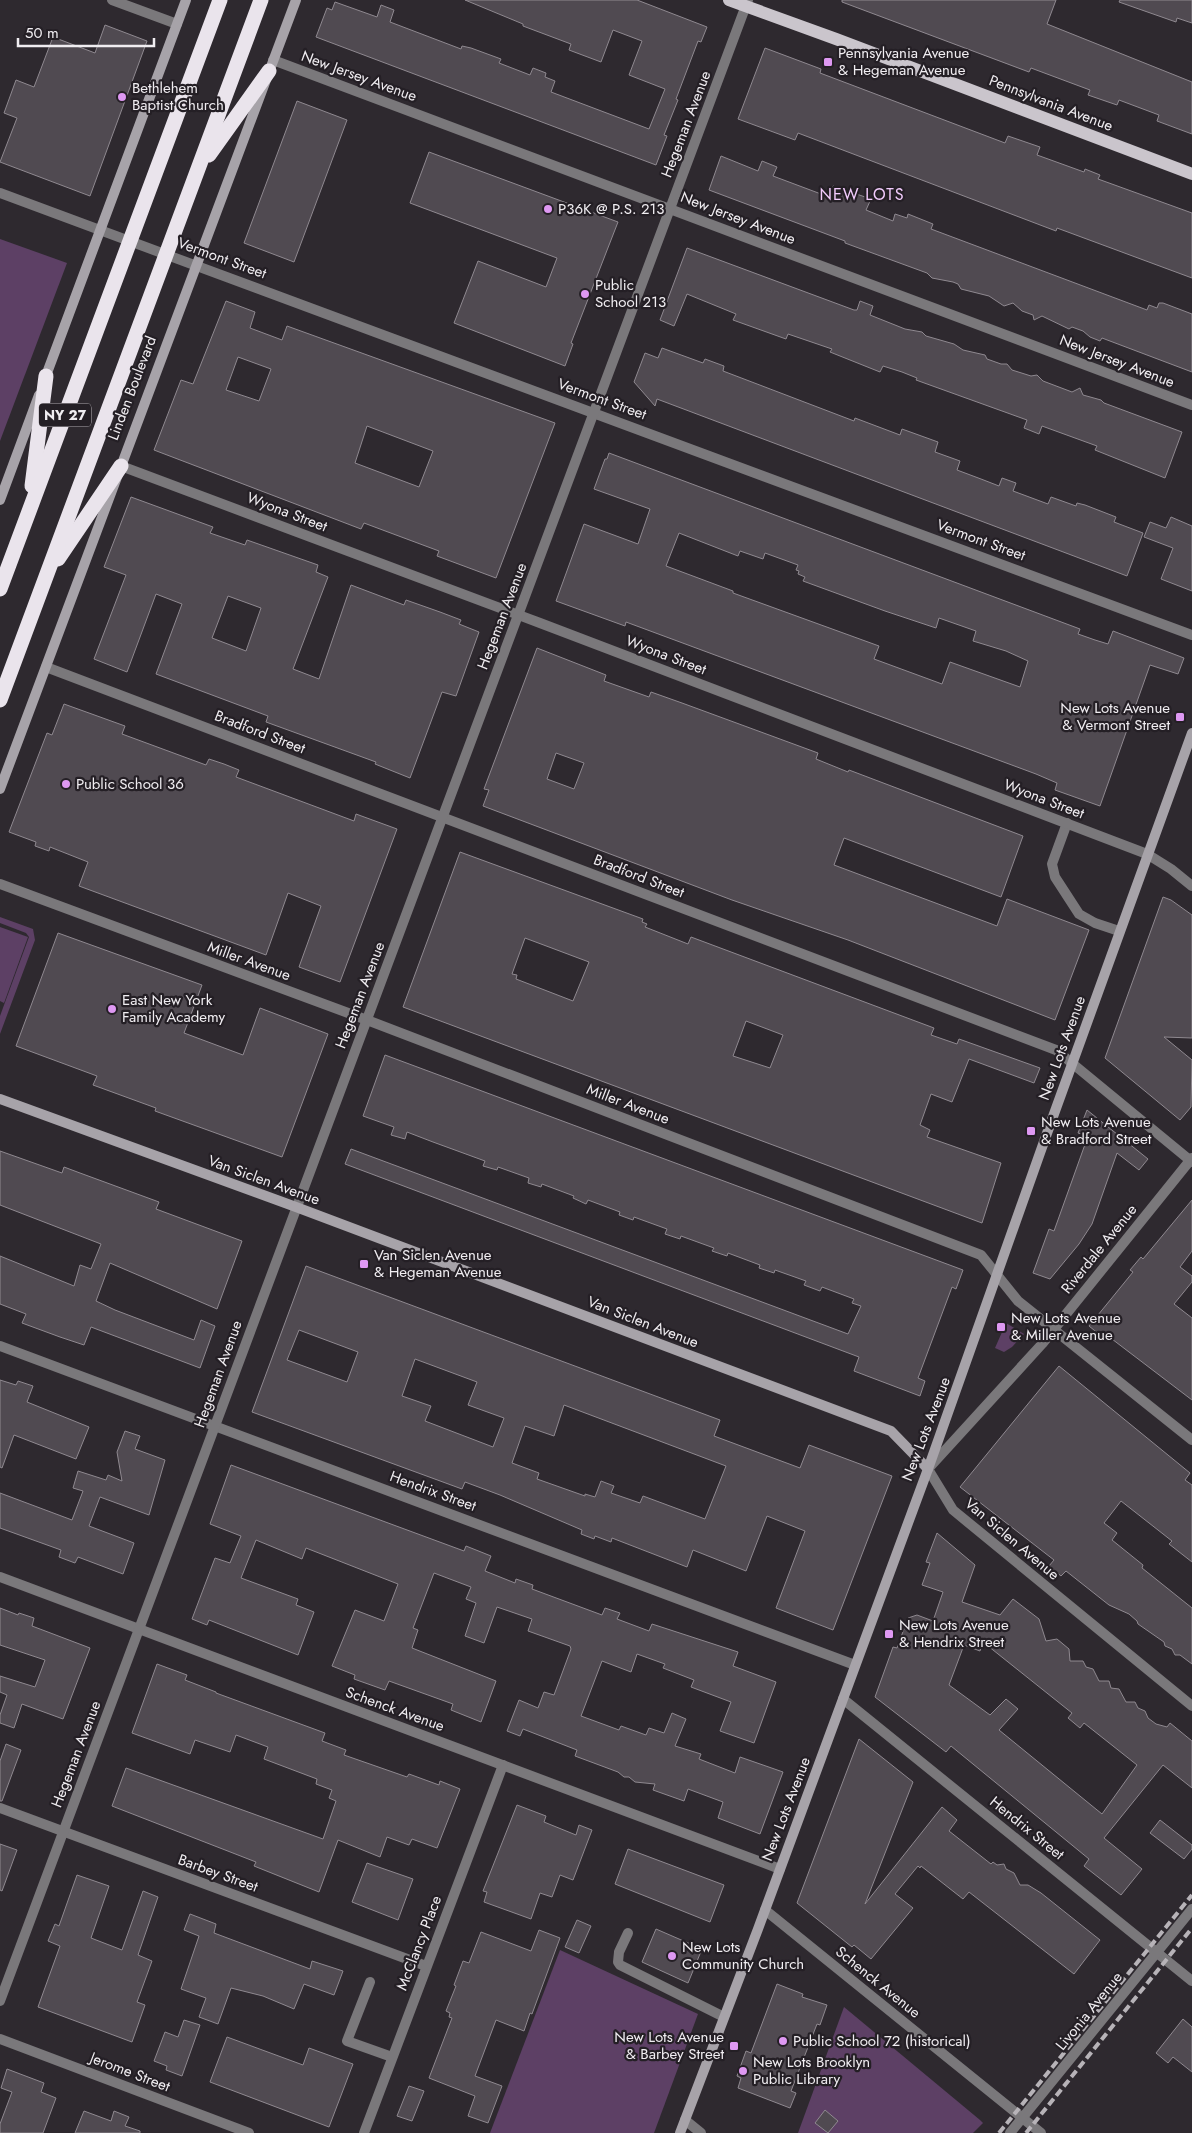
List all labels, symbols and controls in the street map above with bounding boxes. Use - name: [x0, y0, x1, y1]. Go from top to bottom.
- scale bar: [18, 15, 154, 47]
- text: 50 m: [25, 22, 59, 44]
- place label: Pennsylvania Avenue & Hegeman Avenue: [838, 42, 970, 81]
- street label: New Jersey Avenue: [298, 45, 420, 107]
- marker: Pennsylvania Avenue & Hegeman Avenue: [822, 56, 834, 68]
- street label: Hegeman Avenue: [656, 67, 717, 181]
- street label: Pennsylvania Avenue: [986, 69, 1116, 137]
- place label: Bethlehem Baptist Church: [132, 77, 224, 116]
- marker: Bethlehem Baptist Church: [116, 91, 128, 103]
- district label: NEW LOTS: [820, 183, 904, 206]
- street label: New Jersey Avenue: [677, 186, 799, 250]
- place label: P36K @ P.S. 213: [558, 198, 664, 220]
- marker: P36K @ P.S. 213: [542, 203, 554, 215]
- street label: Vermont Street: [174, 232, 270, 284]
- place label: Public School 213: [595, 274, 666, 313]
- marker: Public School 213: [579, 288, 591, 300]
- street label: New Jersey Avenue: [1056, 329, 1178, 393]
- street label: Linden Boulevard: [102, 333, 162, 443]
- street label: Vermont Street: [554, 373, 650, 425]
- road number: NY 27: [39, 404, 91, 426]
- street label: Wyona Street: [243, 487, 331, 538]
- street label: Vermont Street: [933, 514, 1029, 566]
- street label: Hegeman Avenue: [472, 559, 533, 673]
- street label: Wyona Street: [622, 630, 710, 681]
- place label: New Lots Avenue & Vermont Street: [1060, 697, 1170, 736]
- street label: Bradford Street: [211, 705, 309, 760]
- marker: New Lots Avenue & Vermont Street: [1174, 711, 1186, 723]
- place label: Public School 36: [76, 773, 184, 795]
- street label: Wyona Street: [1000, 774, 1088, 825]
- marker: Public School 36: [60, 778, 72, 790]
- street label: Bradford Street: [590, 849, 688, 904]
- street label: Miller Avenue: [204, 936, 294, 986]
- street label: Hegeman Avenue: [330, 938, 391, 1052]
- place label: East New York Family Academy: [122, 989, 226, 1028]
- street label: New Lots Avenue: [1033, 992, 1091, 1103]
- marker: East New York Family Academy: [106, 1003, 118, 1015]
- street label: Miller Avenue: [583, 1078, 673, 1130]
- place label: New Lots Avenue & Bradford Street: [1041, 1111, 1152, 1150]
- marker: New Lots Avenue & Bradford Street: [1025, 1125, 1037, 1137]
- street label: Van Siclen Avenue: [205, 1150, 323, 1211]
- street label: Riverdale Avenue: [1056, 1199, 1142, 1299]
- place label: Van Siclen Avenue & Hegeman Avenue: [374, 1244, 502, 1283]
- marker: Van Siclen Avenue & Hegeman Avenue: [358, 1258, 370, 1270]
- street label: Van Siclen Avenue: [584, 1291, 702, 1353]
- place label: New Lots Avenue & Miller Avenue: [1011, 1307, 1121, 1346]
- street label: Hegeman Avenue: [188, 1317, 248, 1431]
- marker: New Lots Avenue & Miller Avenue: [995, 1321, 1007, 1333]
- street label: New Lots Avenue: [896, 1374, 956, 1484]
- street label: Hendrix Street: [387, 1465, 480, 1517]
- street label: Van Siclen Avenue: [960, 1493, 1064, 1585]
- place label: New Lots Avenue & Hendrix Street: [899, 1614, 1009, 1653]
- marker: New Lots Avenue & Hendrix Street: [883, 1628, 895, 1640]
- street label: Schenck Avenue: [342, 1681, 448, 1737]
- street label: Hegeman Avenue: [46, 1697, 107, 1811]
- street label: New Lots Avenue: [756, 1754, 816, 1864]
- street label: Hendrix Street: [985, 1791, 1069, 1865]
- street label: Barbey Street: [175, 1848, 261, 1898]
- street label: McClancy Place: [391, 1892, 447, 1994]
- place label: New Lots Community Church: [682, 1936, 804, 1975]
- street label: Schenck Avenue: [831, 1941, 925, 2023]
- marker: New Lots Community Church: [666, 1950, 678, 1962]
- street label: Livonia Avenue: [1050, 1967, 1128, 2055]
- place label: New Lots Avenue & Barbey Street: [614, 2026, 724, 2065]
- place label: Public School 72 (historical): [793, 2030, 971, 2052]
- marker: Public School 72 (historical): [777, 2035, 789, 2047]
- marker: New Lots Avenue & Barbey Street: [728, 2040, 740, 2052]
- street label: Jerome Street: [85, 2046, 174, 2097]
- place label: New Lots Brooklyn Public Library: [753, 2051, 870, 2090]
- marker: New Lots Brooklyn Public Library: [737, 2065, 749, 2077]

